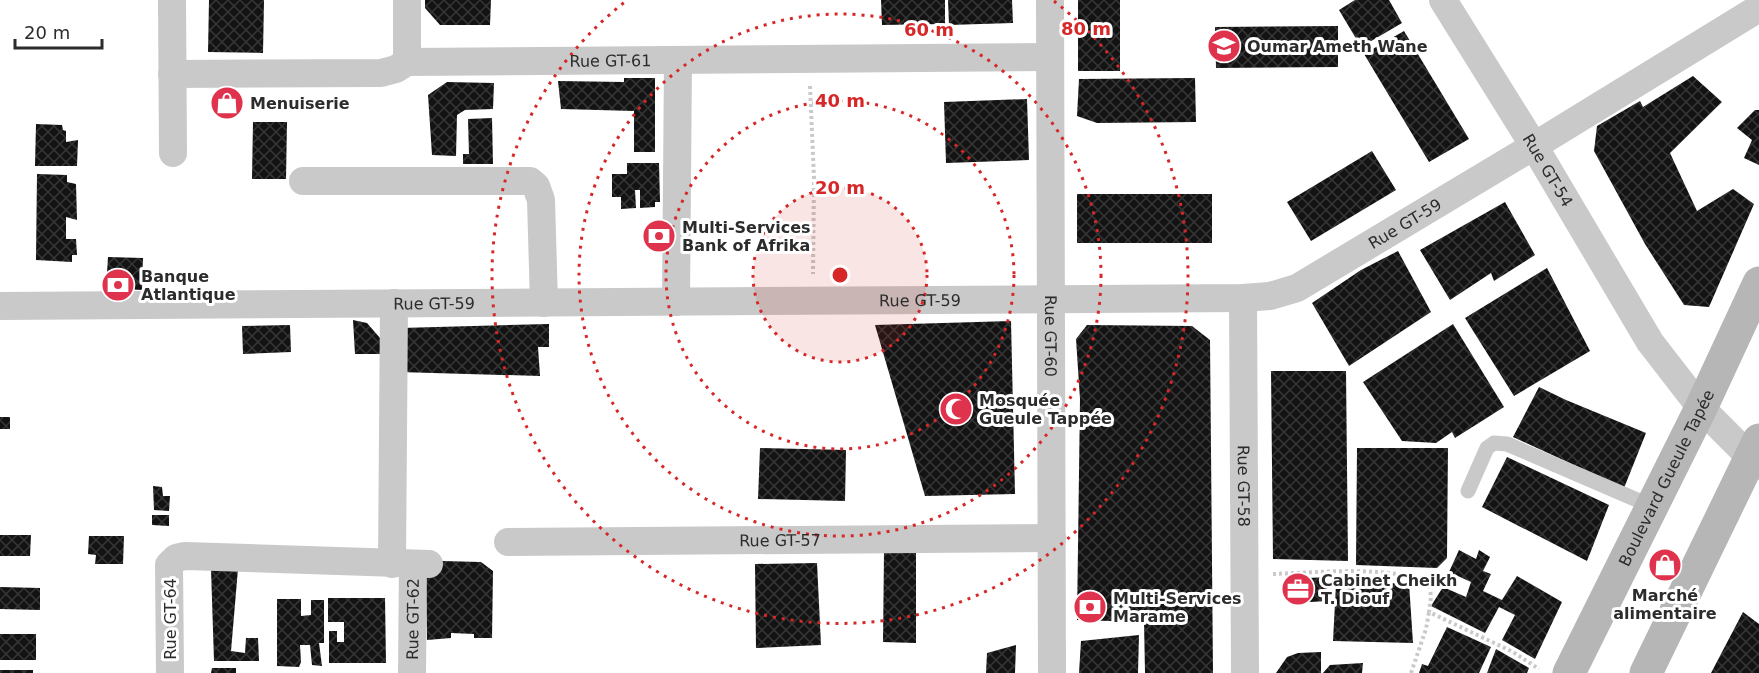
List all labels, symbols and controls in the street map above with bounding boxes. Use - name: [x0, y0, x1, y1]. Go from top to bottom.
- scale bar: [15, 12, 102, 50]
- text: 80 m: [1061, 18, 1111, 39]
- text: 60 m: [904, 19, 954, 40]
- text: 20 m: [24, 22, 70, 43]
- school or university icon: Oumar Ameth Wane: [1206, 28, 1242, 64]
- place label: Oumar Ameth Wane: [1247, 37, 1428, 56]
- street label: Rue GT-61: [569, 51, 651, 71]
- shop icon: Menuiserie: [209, 85, 245, 121]
- text: 40 m: [815, 90, 865, 111]
- place label: Menuiserie: [250, 94, 350, 113]
- street label: Rue GT-54: [1519, 130, 1577, 210]
- text: 20 m: [815, 177, 865, 198]
- street label: Rue GT-59: [1365, 195, 1445, 253]
- bank icon: Multi-Services Bank of Afrika: [641, 218, 677, 254]
- place label: Multi-Services Bank of Afrika: [682, 218, 811, 255]
- centre of rings: [830, 265, 850, 285]
- bank icon: Banque Atlantique: [100, 267, 136, 303]
- place label: Banque Atlantique: [141, 267, 236, 304]
- street label: Rue GT-59: [879, 291, 961, 310]
- street label: Rue GT-59: [393, 294, 475, 313]
- street label: Rue GT-60: [1041, 295, 1060, 377]
- street label: Boulevard Gueule Tapée: [1615, 387, 1718, 569]
- mosque icon: Mosquée Gueule Tappée: [938, 391, 974, 427]
- place label: Mosquée Gueule Tappée: [979, 391, 1112, 428]
- street label: Rue GT-58: [1234, 445, 1253, 527]
- street label: Rue GT-57: [739, 531, 821, 550]
- shop icon: Marché alimentaire: [1647, 547, 1683, 583]
- office icon: Cabinet Cheikh T. Diouf: [1280, 571, 1316, 607]
- place label: Cabinet Cheikh T. Diouf: [1321, 571, 1457, 608]
- street label: Rue GT-64: [161, 578, 180, 660]
- street label: Rue GT-62: [403, 578, 423, 660]
- place label: Marché alimentaire: [1613, 586, 1717, 623]
- bank icon: Multi-Services Marame: [1072, 589, 1108, 625]
- place label: Multi-Services Marame: [1113, 589, 1242, 626]

